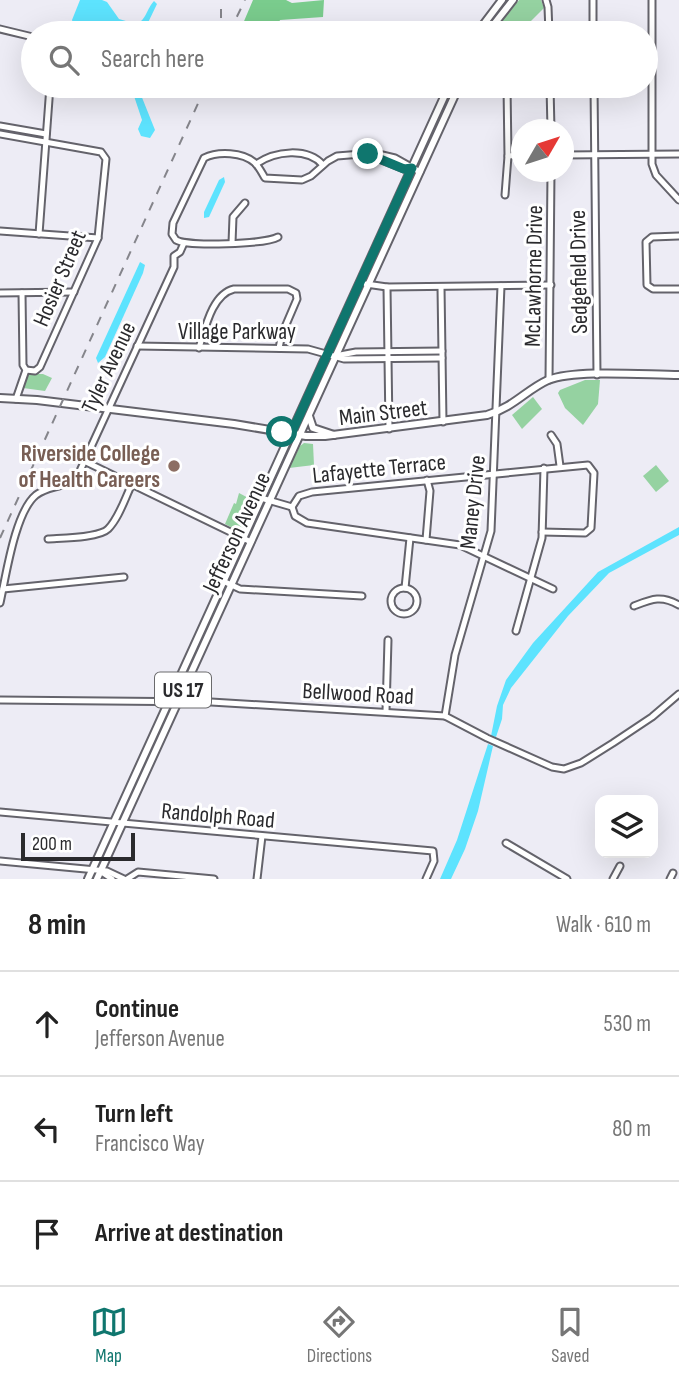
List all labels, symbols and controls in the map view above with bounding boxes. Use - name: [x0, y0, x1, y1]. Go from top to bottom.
- search box: [21, 21, 658, 98]
- icon: search: [45, 41, 83, 79]
- text: Search here: [101, 44, 204, 75]
- north arrow: [511, 119, 574, 182]
- route end: [352, 138, 383, 169]
- street label: McLawhorne Drive: [519, 205, 549, 347]
- street label: Sedgefield Drive: [564, 210, 594, 334]
- street label: Hosier Street: [27, 226, 93, 331]
- street label: Tyler Avenue: [76, 317, 142, 417]
- street label: Village Parkway: [178, 318, 296, 346]
- street label: Main Street: [337, 394, 429, 432]
- route start: [266, 416, 297, 447]
- place label: Riverside College of Health Careers: [18, 440, 160, 494]
- street label: Lafayette Terrace: [311, 448, 447, 490]
- street label: Maney Drive: [454, 454, 492, 550]
- marker: Riverside College of Health Careers: [166, 458, 182, 474]
- street label: Jefferson Avenue: [196, 468, 277, 598]
- road number: US 17: [155, 672, 211, 708]
- street label: Bellwood Road: [302, 677, 414, 711]
- map controls: [595, 795, 658, 858]
- button: layers: [595, 795, 658, 858]
- street label: Randolph Road: [160, 797, 276, 835]
- scale bar: [21, 830, 135, 862]
- text: 200 m: [32, 833, 72, 856]
- text: 8 min: [28, 907, 86, 943]
- text: Walk · 610 m: [556, 911, 651, 939]
- text: Continue: [95, 994, 179, 1025]
- icon: ahead: [28, 1005, 66, 1043]
- text: 530 m: [603, 1010, 651, 1038]
- text: Jefferson Avenue: [95, 1025, 225, 1053]
- text: Turn left: [95, 1099, 173, 1130]
- icon: left: [28, 1110, 66, 1148]
- text: 80 m: [612, 1115, 651, 1143]
- text: Francisco Way: [95, 1130, 205, 1158]
- icon: arrive: [28, 1215, 66, 1253]
- text: Arrive at destination: [95, 1218, 283, 1249]
- tab: Map: [90, 1303, 128, 1368]
- tab: Directions: [307, 1303, 372, 1368]
- tab: Saved: [551, 1303, 589, 1368]

